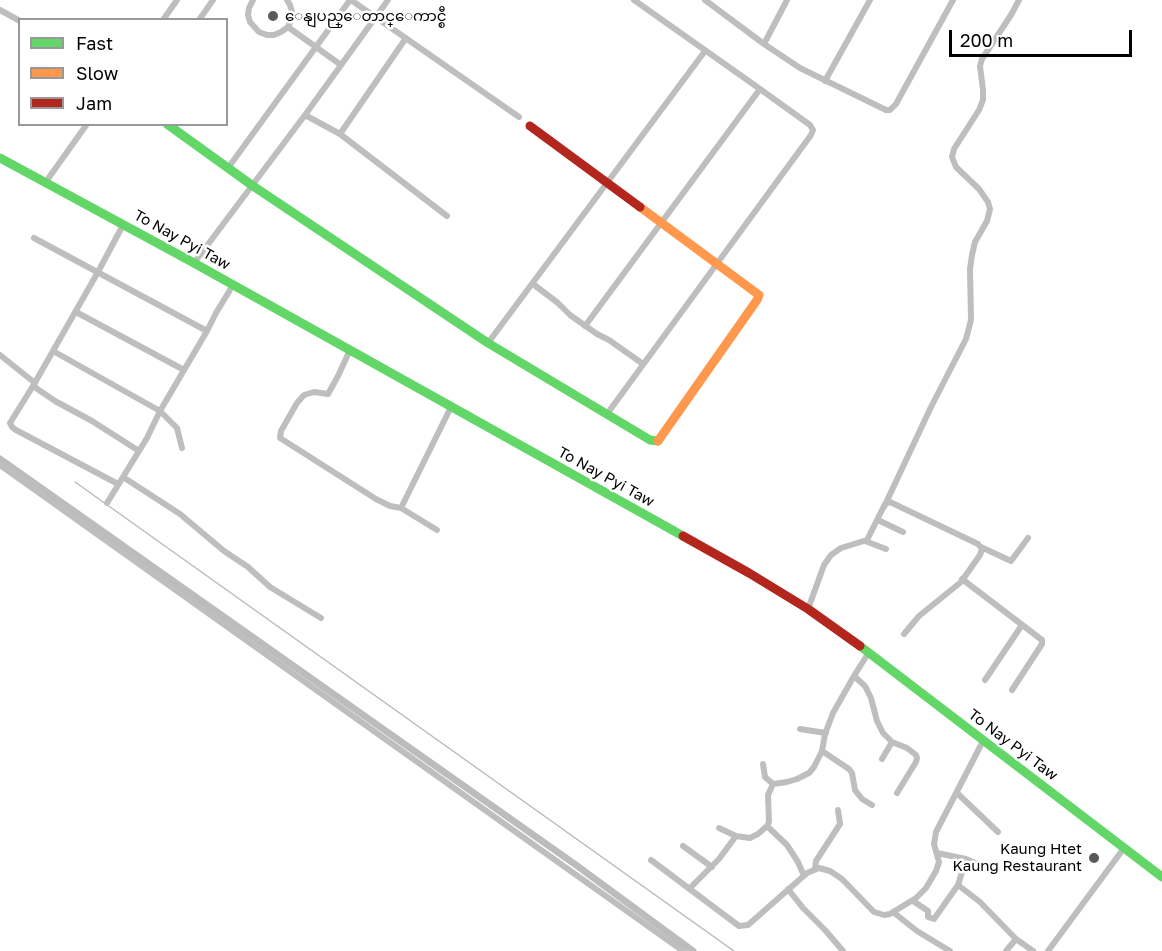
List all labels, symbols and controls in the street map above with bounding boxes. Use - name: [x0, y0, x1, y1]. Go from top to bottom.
- place label: ေနျပည္ေတာင္ေကာင္စီ: [285, 7, 446, 25]
- marker: ေနျပည္ေတာင္ေကာင္စီ: [266, 9, 280, 23]
- legend: [18, 18, 228, 126]
- scale bar: [952, 18, 1135, 56]
- text: 200 m: [960, 29, 1013, 51]
- text: Fast: [76, 32, 113, 54]
- text: Slow: [76, 62, 118, 84]
- text: Jam: [76, 92, 112, 114]
- street label: To Nay Pyi Taw: [131, 206, 233, 274]
- street label: To Nay Pyi Taw: [555, 443, 657, 511]
- street label: To Nay Pyi Taw: [965, 706, 1061, 784]
- place label: Kaung Htet Kaung Restaurant: [953, 840, 1082, 875]
- marker: Kaung Htet Kaung Restaurant: [1087, 851, 1101, 865]

